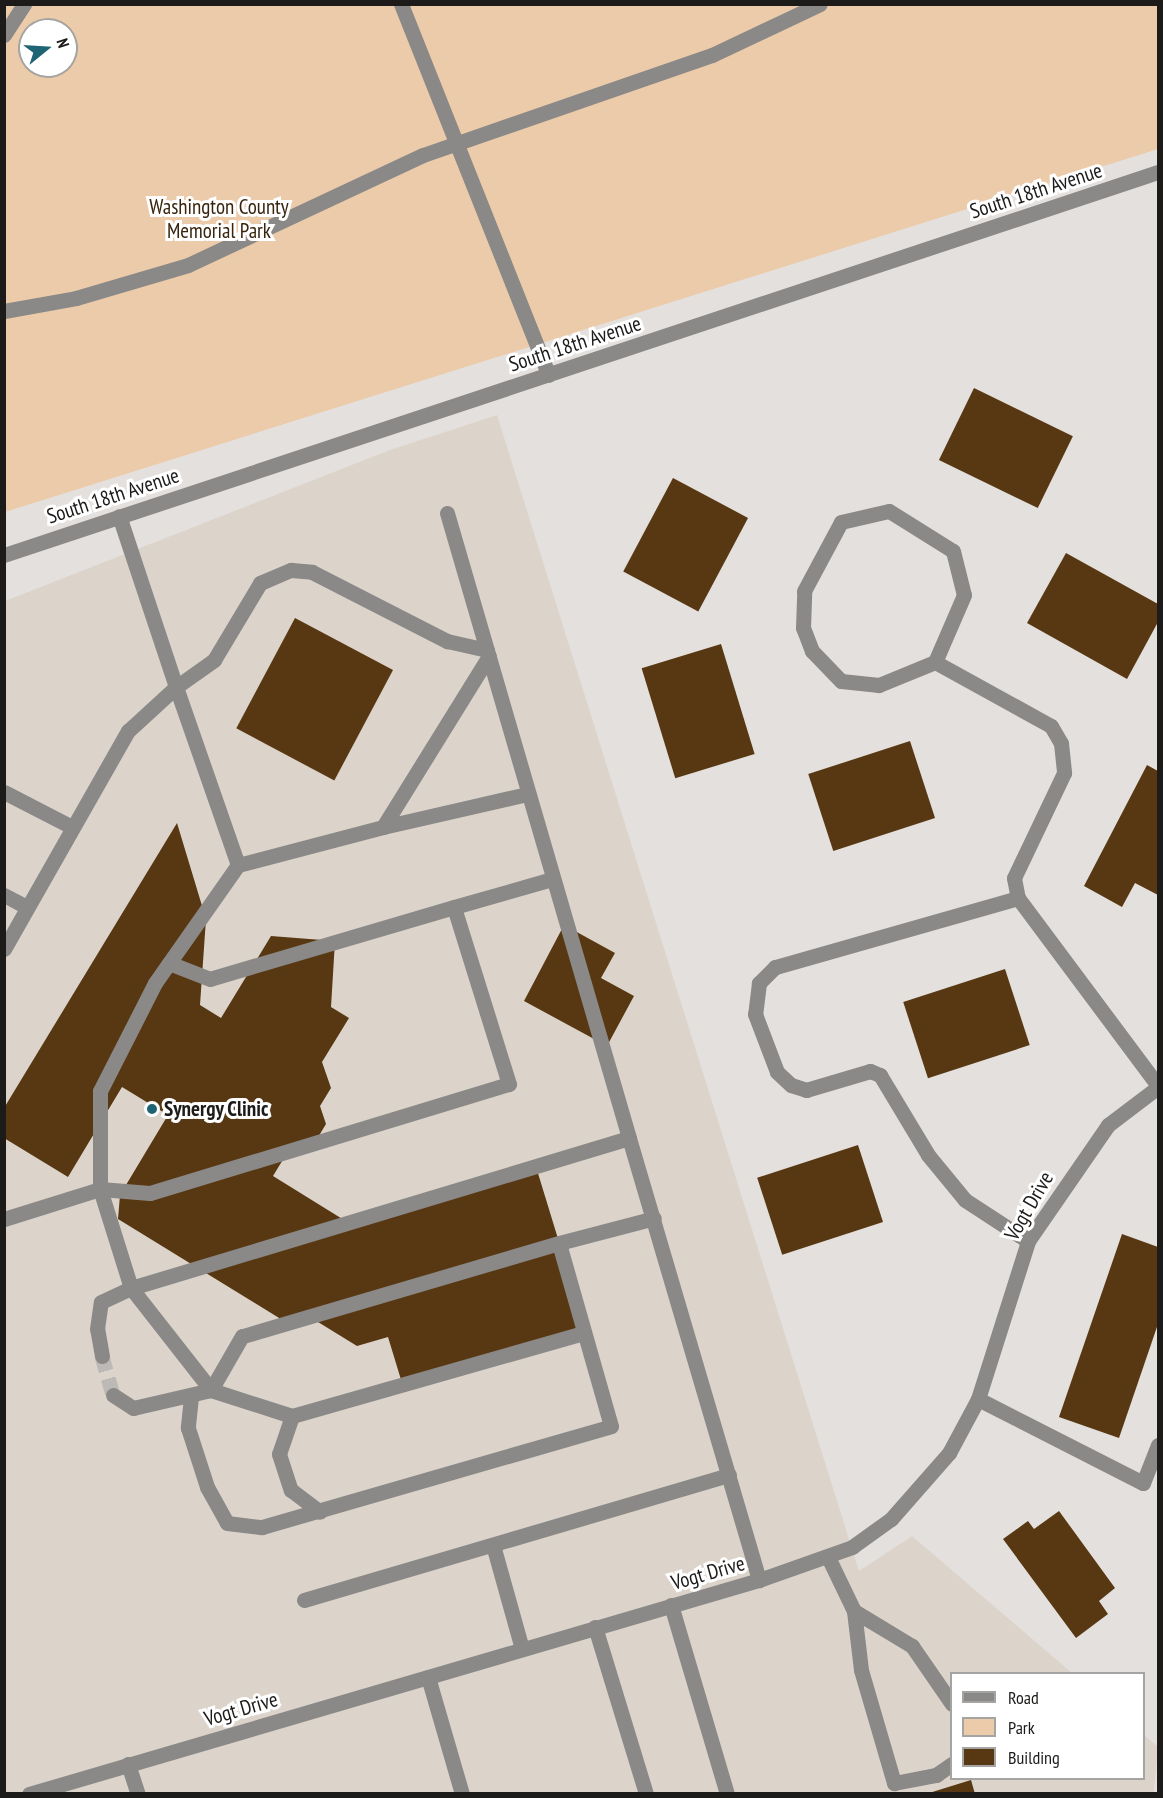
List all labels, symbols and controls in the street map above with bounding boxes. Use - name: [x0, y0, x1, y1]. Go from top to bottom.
- north arrow: [18, 18, 78, 78]
- text: N: [52, 36, 74, 50]
- street label: South 18th Avenue: [966, 158, 1106, 224]
- park label: Washington County Memorial Park: [149, 194, 289, 244]
- street label: South 18th Avenue: [505, 311, 645, 377]
- street label: South 18th Avenue: [43, 463, 183, 529]
- place label: Synergy Clinic: [164, 1096, 269, 1122]
- marker: Synergy Clinic: [145, 1102, 159, 1116]
- street label: Vogt Drive: [999, 1167, 1059, 1245]
- street label: Vogt Drive: [668, 1551, 748, 1595]
- legend: [950, 1672, 1145, 1780]
- text: Road: [1008, 1686, 1039, 1709]
- street label: Vogt Drive: [201, 1687, 281, 1731]
- text: Park: [1008, 1716, 1035, 1739]
- text: Building: [1008, 1746, 1060, 1769]

